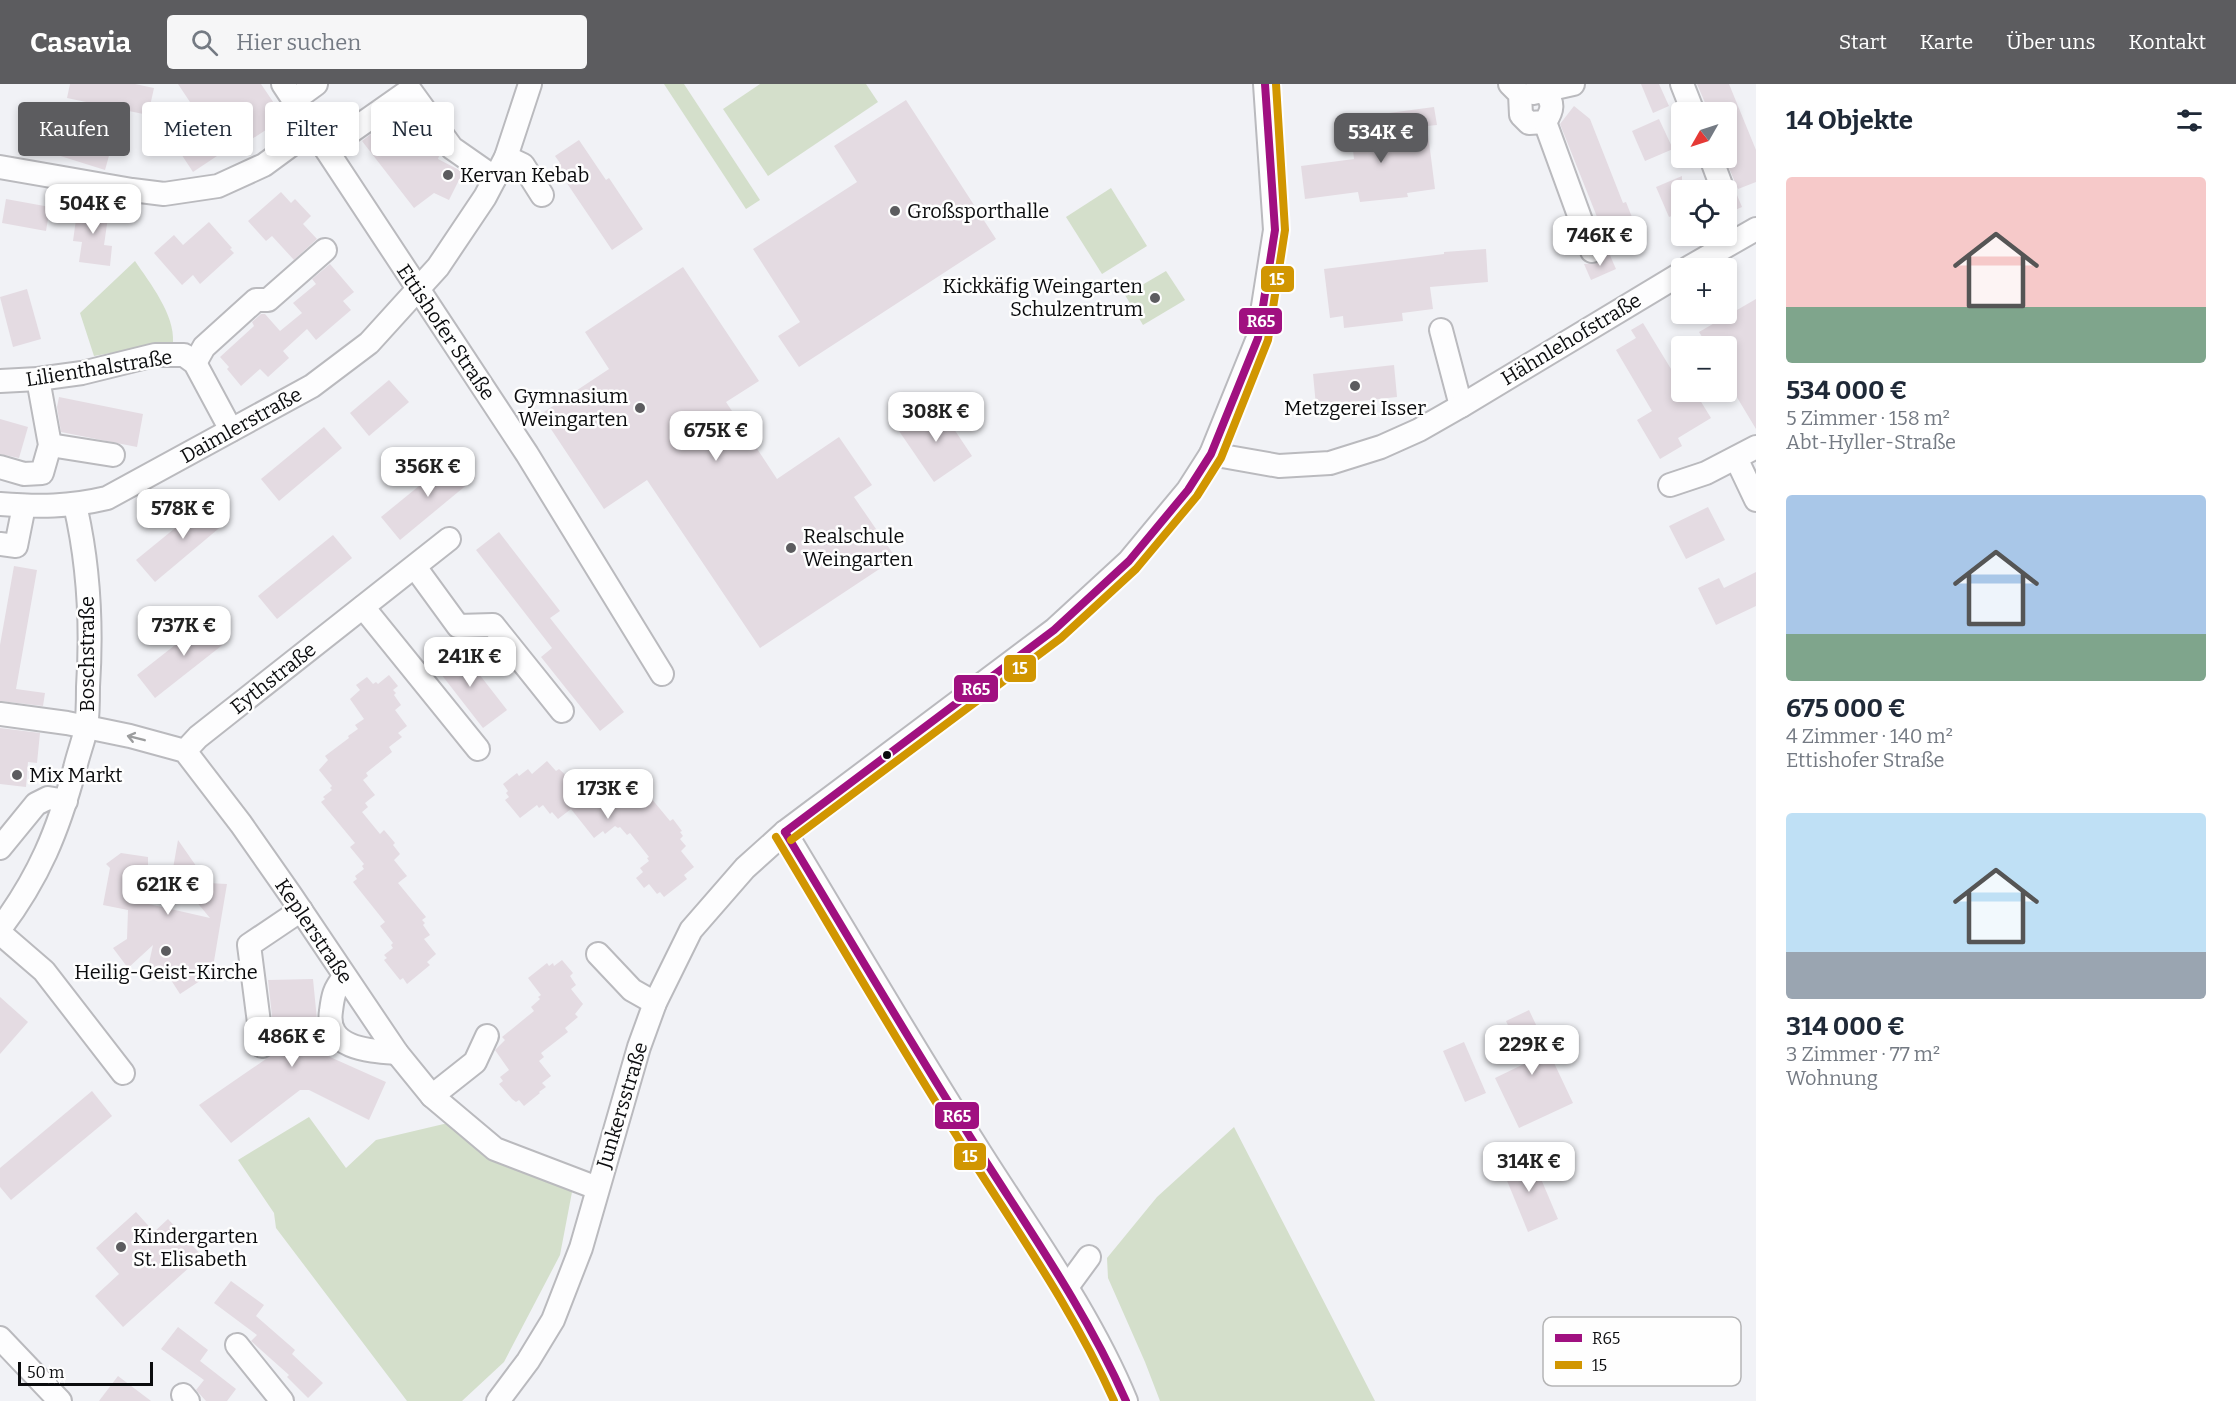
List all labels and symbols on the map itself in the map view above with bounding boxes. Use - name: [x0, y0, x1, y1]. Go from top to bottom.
- north arrow: [1671, 102, 1737, 168]
- pin: 534K €: [1332, 113, 1430, 164]
- place label: Kervan Kebab: [460, 163, 589, 187]
- marker: Kervan Kebab: [441, 168, 455, 182]
- pin: 504K €: [44, 184, 142, 235]
- place label: Großsporthalle: [907, 199, 1049, 223]
- marker: Großsporthalle: [888, 204, 902, 218]
- pin: 746K €: [1551, 216, 1649, 267]
- street label: Ettishofer Straße: [392, 260, 500, 404]
- line badge: 15: [1260, 265, 1295, 293]
- text: 15: [1269, 270, 1285, 289]
- place label: Kickkäfig Weingarten Schulzentrum: [942, 274, 1143, 321]
- street label: Hähnlehofstraße: [1497, 288, 1645, 390]
- marker: Kickkäfig Weingarten Schulzentrum: [1148, 291, 1162, 305]
- line badge: R65: [1238, 307, 1283, 335]
- text: R65: [1247, 312, 1276, 331]
- street label: Lilienthalstraße: [24, 345, 174, 391]
- marker: Metzgerei Isser: [1348, 379, 1362, 393]
- street label: Daimlerstraße: [176, 382, 306, 468]
- place label: Gymnasium Weingarten: [513, 384, 628, 431]
- pin: 308K €: [887, 392, 985, 443]
- place label: Metzgerei Isser: [1284, 396, 1426, 420]
- marker: Gymnasium Weingarten: [633, 401, 647, 415]
- pin: 675K €: [667, 411, 765, 462]
- pin: 356K €: [379, 447, 477, 498]
- pin: 578K €: [134, 489, 232, 540]
- place label: Realschule Weingarten: [803, 524, 913, 571]
- marker: Realschule Weingarten: [784, 541, 798, 555]
- street label: Boschstraße: [75, 596, 99, 712]
- pin: 737K €: [135, 606, 233, 657]
- street label: Eythstraße: [225, 637, 321, 719]
- pin: 241K €: [421, 637, 519, 688]
- line badge: 15: [1003, 654, 1037, 683]
- text: 15: [1012, 659, 1028, 678]
- line badge: R65: [953, 674, 999, 703]
- text: R65: [962, 680, 991, 699]
- one-way arrow: [127, 731, 146, 743]
- unlabelled marker: [881, 749, 893, 761]
- place label: Mix Markt: [29, 763, 123, 787]
- marker: Mix Markt: [10, 768, 24, 782]
- pin: 173K €: [559, 769, 657, 820]
- pin: 621K €: [119, 865, 217, 916]
- street label: Keplerstraße: [270, 874, 358, 988]
- marker: Heilig-Geist-Kirche: [159, 944, 173, 958]
- place label: Heilig-Geist-Kirche: [74, 960, 258, 984]
- pin: 486K €: [243, 1017, 341, 1068]
- pin: 229K €: [1483, 1025, 1581, 1076]
- street label: Junkersstraße: [591, 1039, 653, 1172]
- line badge: R65: [934, 1101, 980, 1130]
- text: R65: [943, 1107, 972, 1126]
- line badge: 15: [953, 1142, 987, 1171]
- pin: 314K €: [1480, 1142, 1578, 1193]
- text: 15: [962, 1147, 978, 1166]
- place label: Kindergarten St. Elisabeth: [133, 1224, 258, 1271]
- marker: Kindergarten St. Elisabeth: [114, 1240, 128, 1254]
- legend: [1543, 1317, 1741, 1386]
- text: R65: [1592, 1329, 1620, 1348]
- text: 15: [1592, 1356, 1607, 1375]
- scale bar: [18, 1359, 153, 1386]

